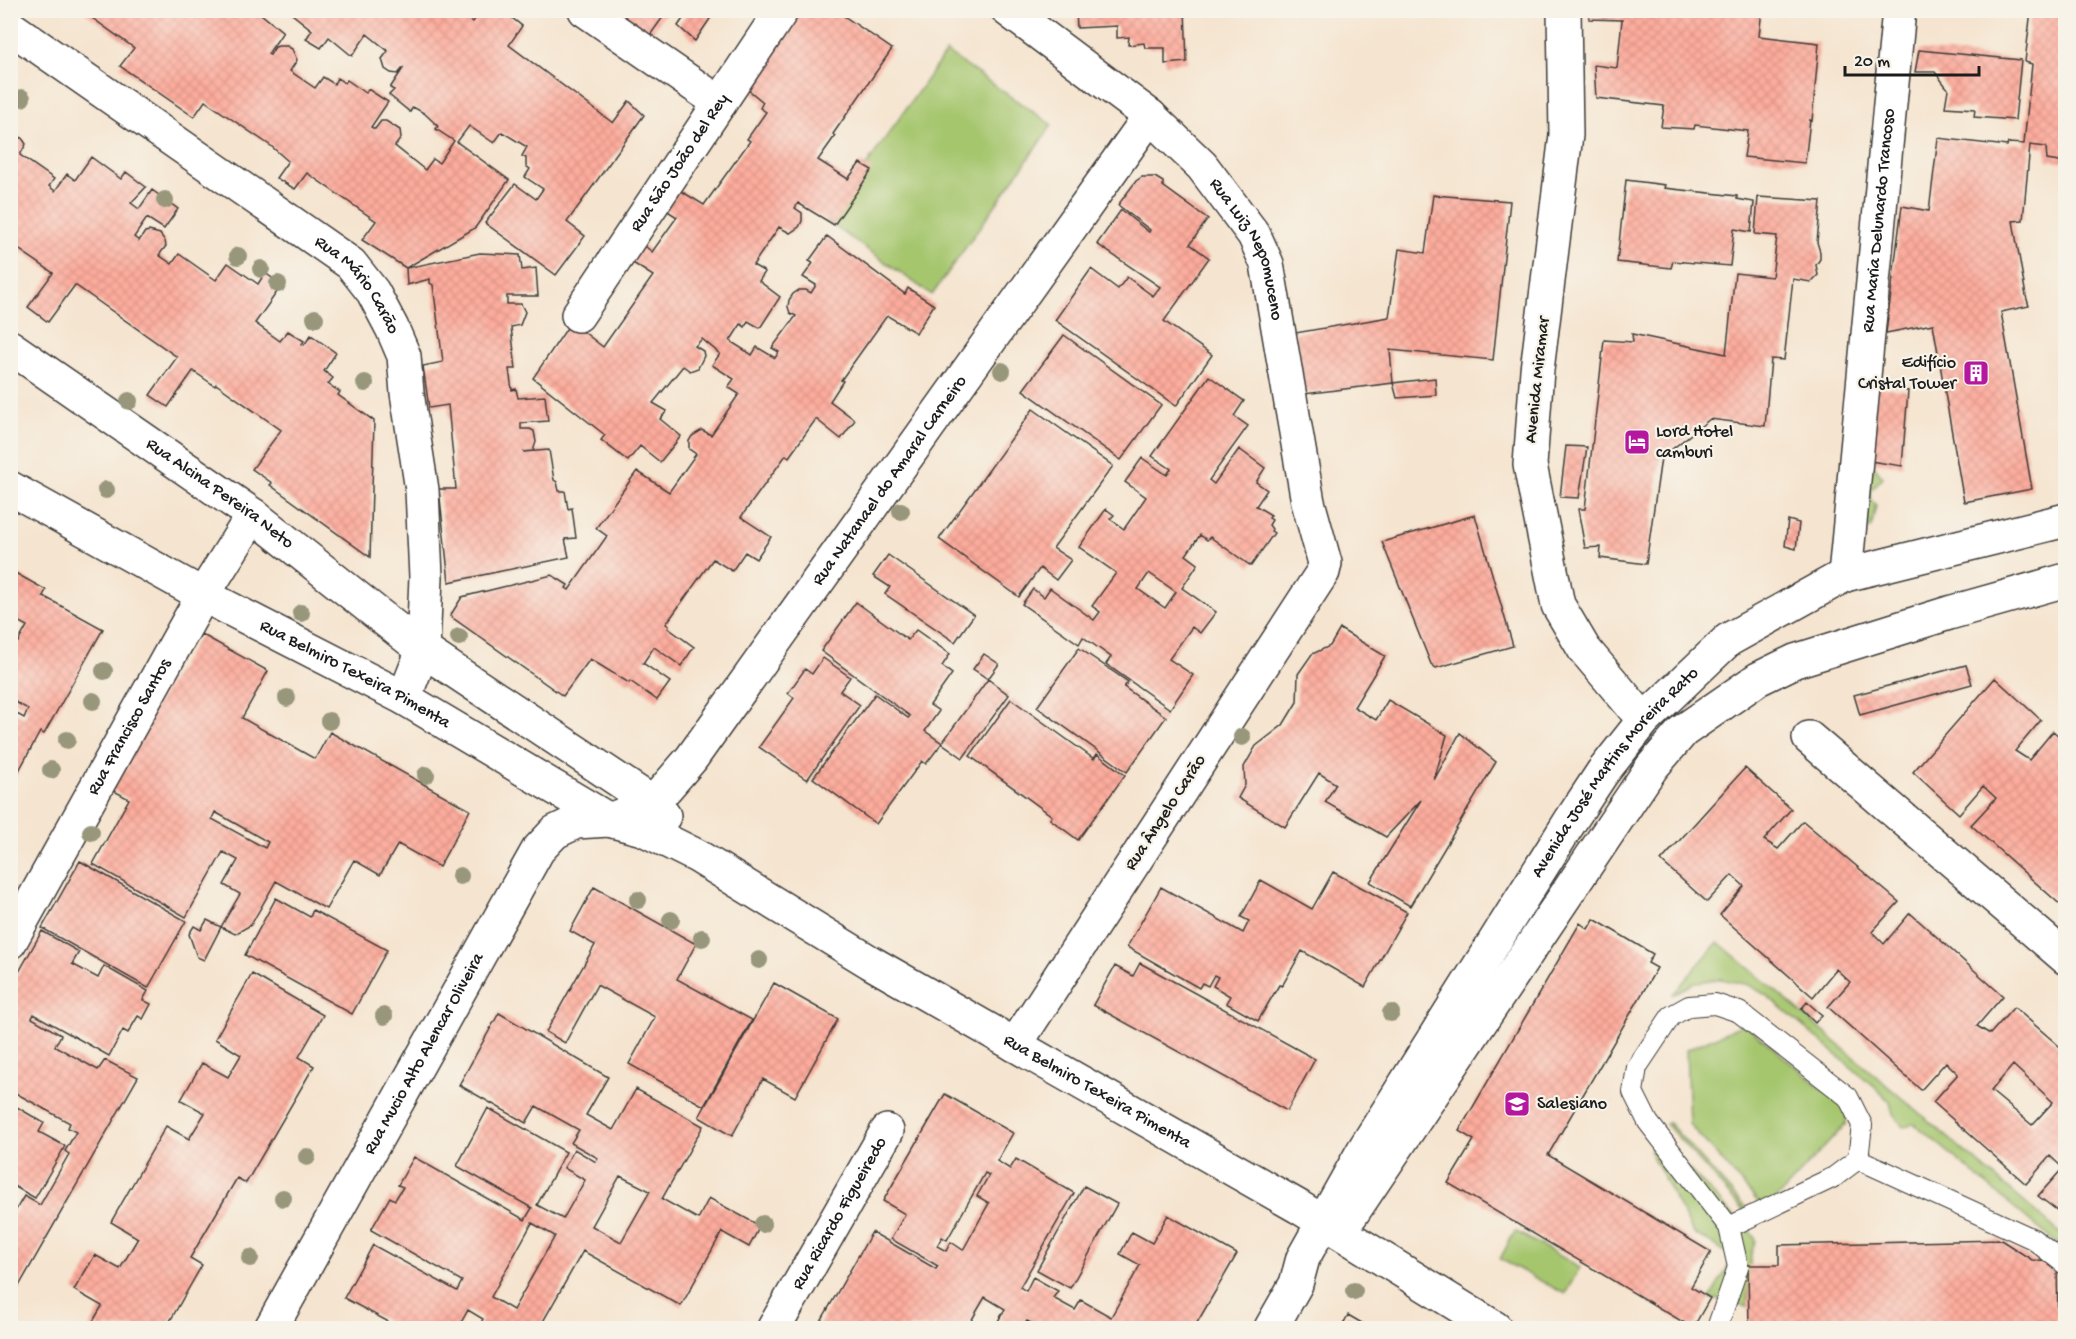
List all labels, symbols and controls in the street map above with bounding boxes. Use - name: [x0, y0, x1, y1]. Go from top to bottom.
- scale bar: [1845, 39, 1978, 77]
- text: 20 m: [1854, 52, 1890, 73]
- street label: Rua São João del Rey: [626, 89, 734, 236]
- street label: Rua Maria Delunardo Trancoso: [1858, 108, 1900, 334]
- street label: Rua Luiz Nepomuceno: [1205, 174, 1287, 322]
- street label: Rua Mário Carão: [310, 231, 404, 337]
- street label: Avenida Miramar: [1521, 314, 1555, 444]
- place label: Edifício Cristal Tower: [1858, 353, 1958, 395]
- building icon: Edifício Cristal Tower: [1961, 358, 1991, 388]
- street label: Rua Natanael do Amaral Carneiro: [808, 371, 972, 590]
- place label: Lord Hotel camburi: [1656, 422, 1733, 464]
- hotel icon: Lord Hotel camburi: [1622, 427, 1652, 457]
- street label: Rua Alcina Pereira Neto: [142, 434, 298, 554]
- street label: Rua Belmiro Texeira Pimenta: [256, 615, 455, 734]
- street label: Rua Francisco Santos: [83, 654, 177, 799]
- street label: Avenida José Martins Moreira Rato: [1527, 663, 1703, 882]
- street label: Rua Ângelo Carão: [1120, 751, 1211, 875]
- street label: Rua Mucio Alto Alencar Oliveira: [359, 948, 489, 1158]
- street label: Rua Belmiro Texeira Pimenta: [1000, 1030, 1195, 1154]
- school or university icon: Salesiano: [1502, 1089, 1532, 1119]
- place label: Salesiano: [1537, 1094, 1607, 1115]
- street label: Rua Ricardo Figueiredo: [788, 1133, 892, 1294]

